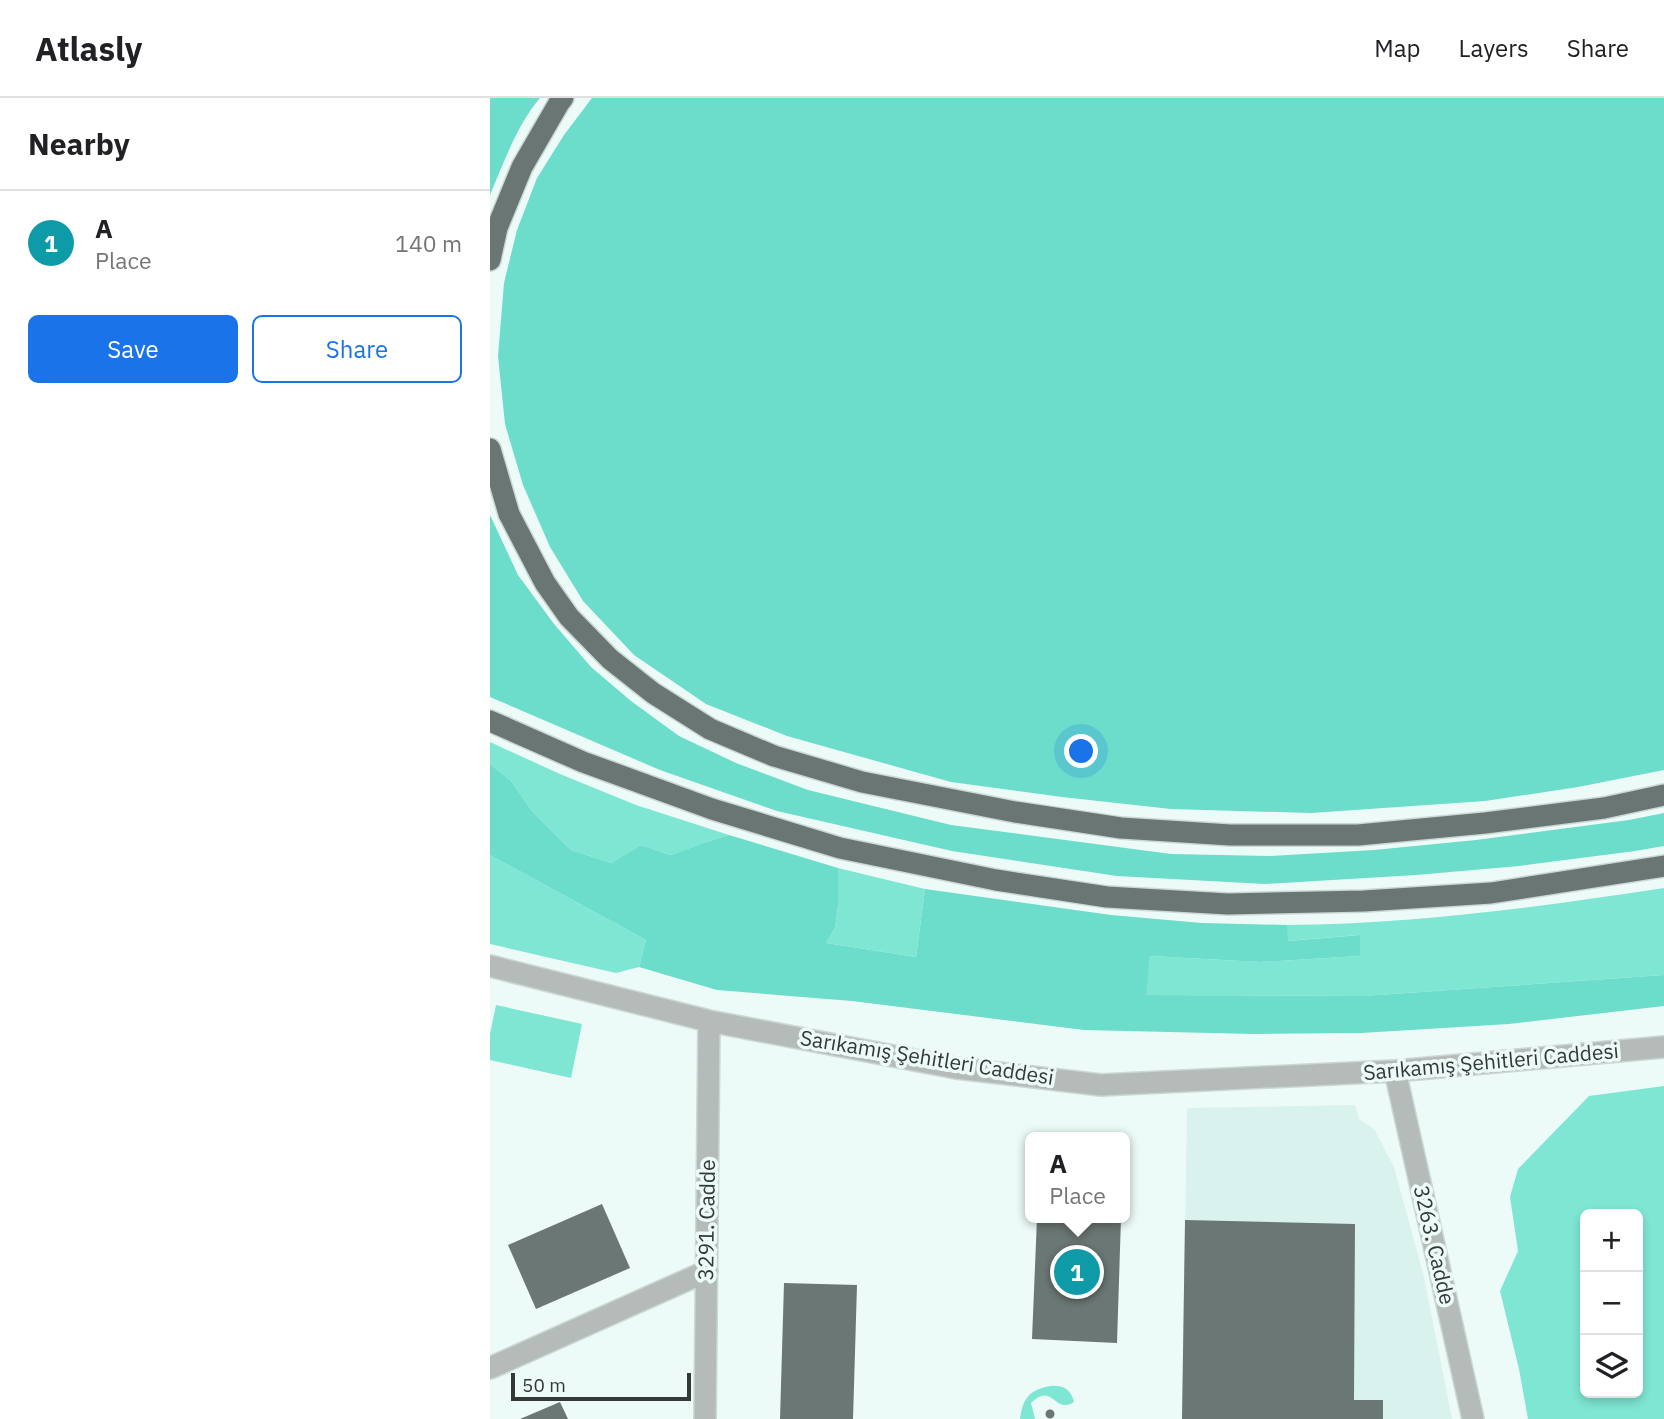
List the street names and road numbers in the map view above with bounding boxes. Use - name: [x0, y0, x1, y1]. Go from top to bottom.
- street label: Sarıkamış Şehitleri Caddesi: [798, 1023, 1056, 1091]
- street label: Sarıkamış Şehitleri Caddesi: [1362, 1036, 1620, 1086]
- street label: 3291. Cadde: [691, 1159, 721, 1281]
- street label: 3263. Cadde: [1408, 1183, 1462, 1307]

